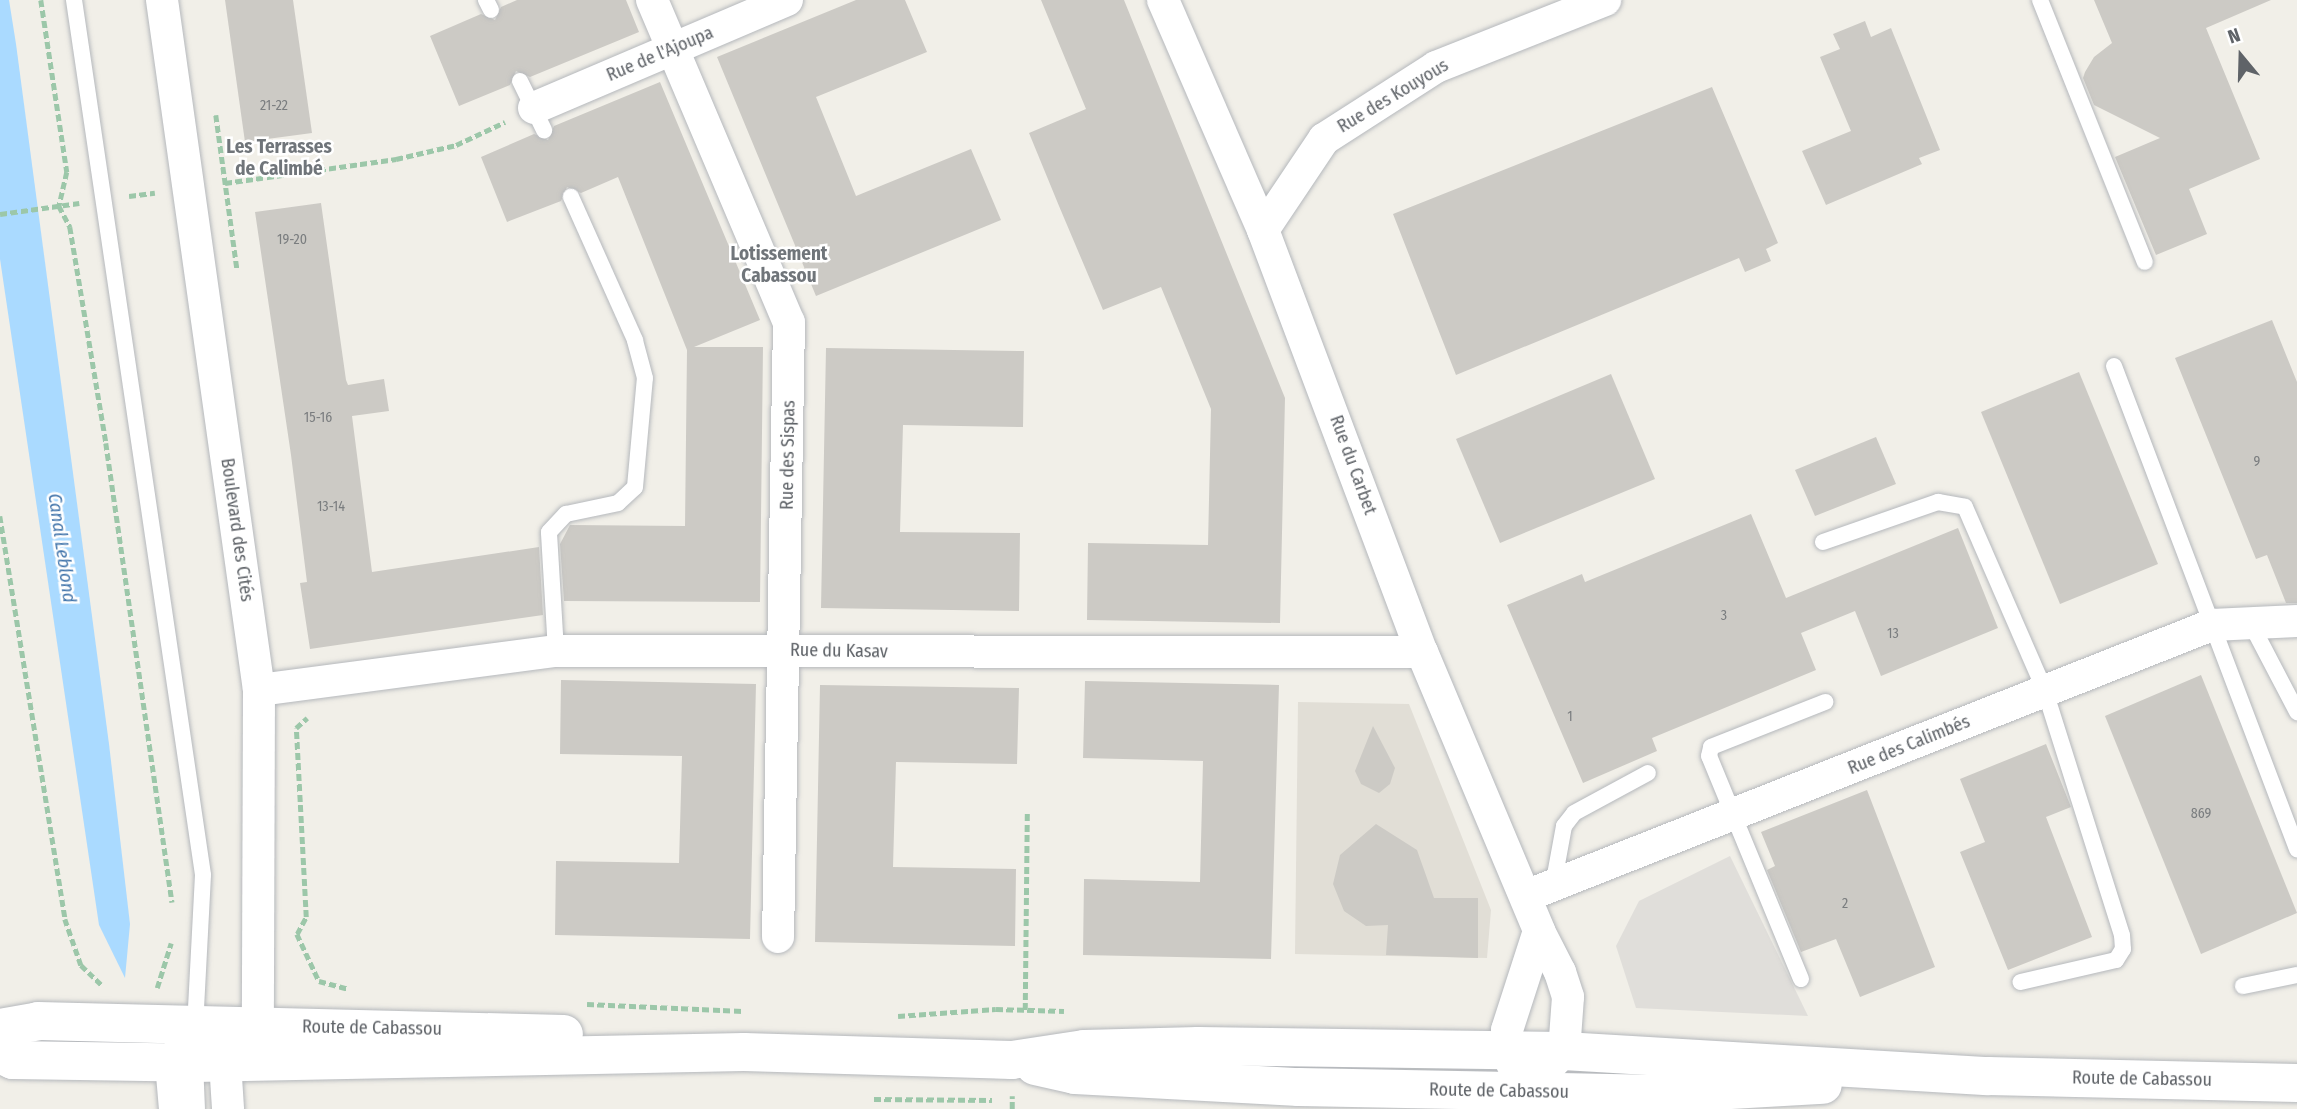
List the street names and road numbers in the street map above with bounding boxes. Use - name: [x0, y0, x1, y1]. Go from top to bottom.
- street label: Rue de l'Ajoupa: [603, 22, 717, 86]
- street label: Rue des Kouyous: [1334, 54, 1452, 138]
- street label: Rue des Sispas: [776, 400, 800, 510]
- street label: Rue du Carbet: [1325, 412, 1381, 518]
- street label: Boulevard des Cités: [216, 457, 258, 603]
- street label: Rue du Kasav: [790, 639, 888, 663]
- street label: Rue des Calimbés: [1845, 711, 1973, 779]
- street label: Route de Cabassou: [302, 1016, 442, 1040]
- street label: Route de Cabassou: [2072, 1067, 2212, 1091]
- street label: Route de Cabassou: [1429, 1079, 1569, 1103]

